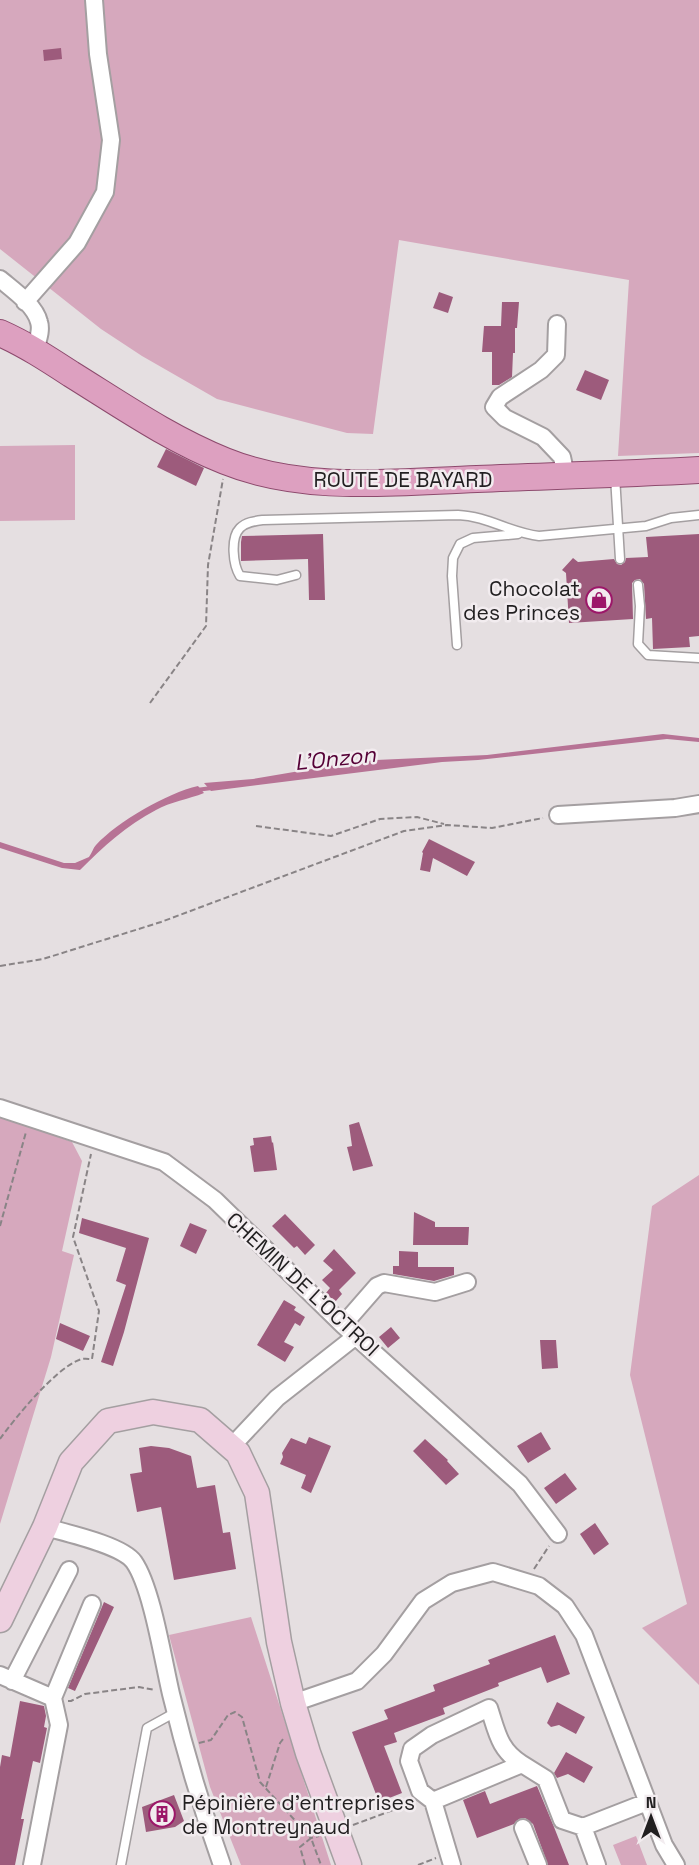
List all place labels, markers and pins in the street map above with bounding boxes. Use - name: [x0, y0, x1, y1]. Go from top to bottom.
- place label: Chocolat des Princes: [463, 575, 580, 626]
- shop icon: Chocolat des Princes: [584, 585, 614, 615]
- place label: Pépinière d'entreprises de Montreynaud: [182, 1789, 415, 1840]
- building icon: Pépinière d'entreprises de Montreynaud: [147, 1799, 177, 1829]

